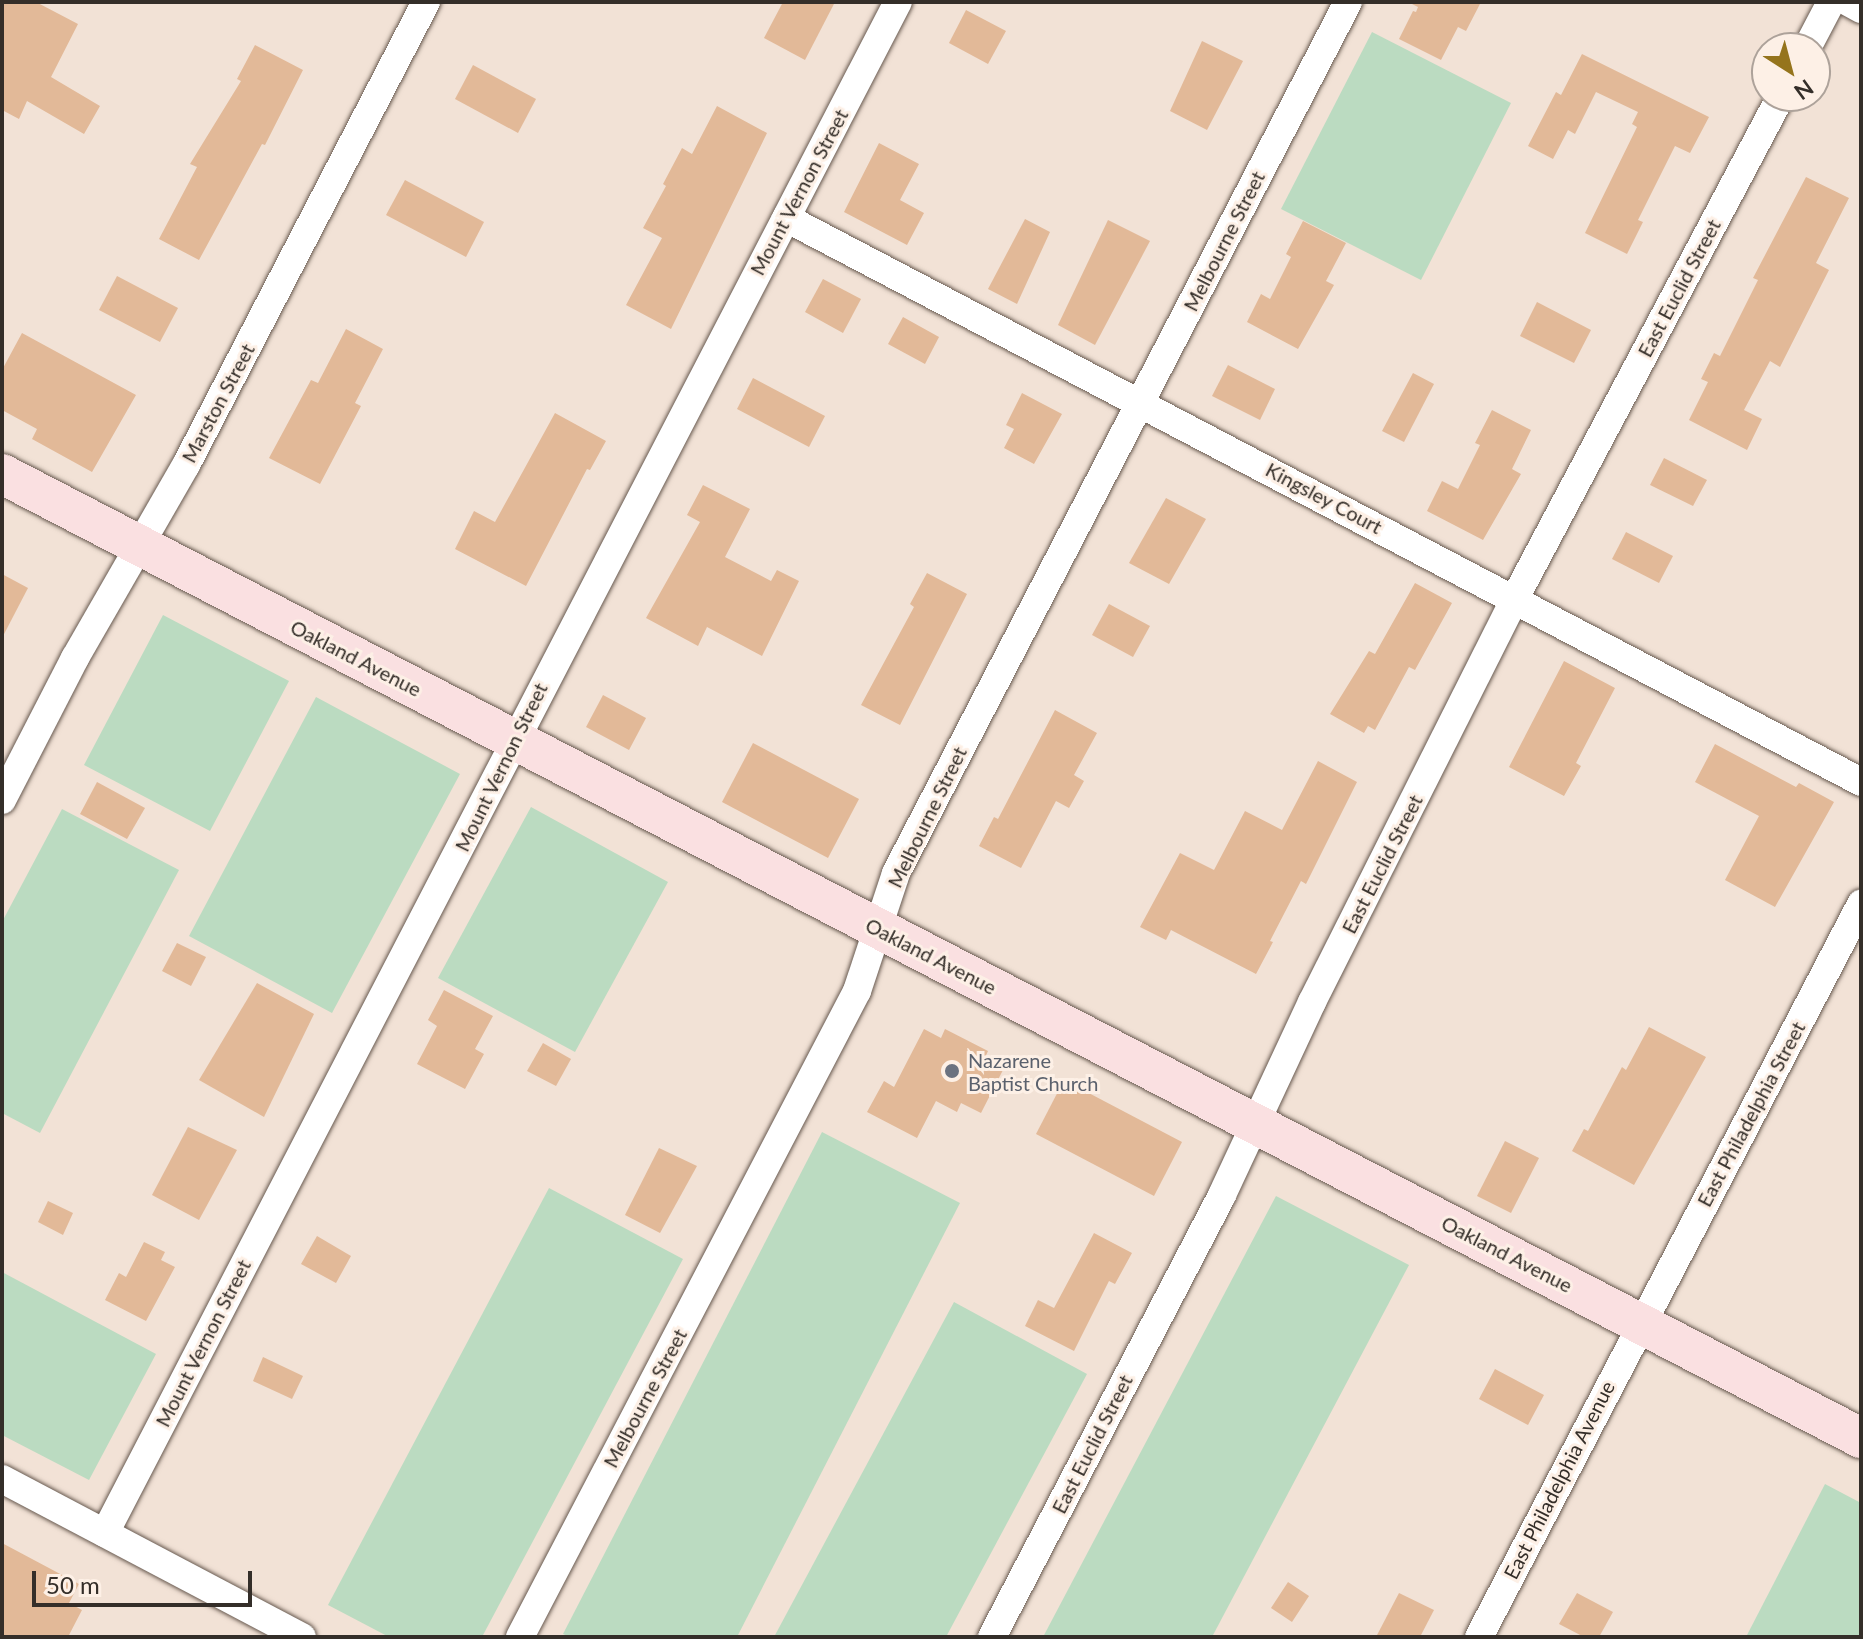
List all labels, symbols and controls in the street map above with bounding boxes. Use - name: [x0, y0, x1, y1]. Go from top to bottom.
- north arrow: [1751, 32, 1831, 112]
- text: N: [1789, 74, 1819, 106]
- street label: Mount Vernon Street: [745, 105, 853, 279]
- street label: Melbourne Street: [1178, 167, 1270, 315]
- street label: East Euclid Street: [1633, 215, 1725, 361]
- street label: Marston Street: [177, 339, 259, 467]
- street label: Kingsley Court: [1261, 457, 1387, 539]
- street label: Oakland Avenue: [286, 615, 426, 701]
- street label: Mount Vernon Street: [450, 678, 552, 856]
- street label: Melbourne Street: [882, 743, 972, 891]
- street label: East Euclid Street: [1337, 791, 1427, 937]
- street label: Oakland Avenue: [861, 913, 1001, 999]
- street label: East Philadelphia Street: [1692, 1017, 1810, 1211]
- place label: Nazarene Baptist Church: [968, 1048, 1098, 1095]
- marker: Nazarene Baptist Church: [943, 1062, 961, 1080]
- street label: Oakland Avenue: [1437, 1211, 1577, 1297]
- street label: Mount Vernon Street: [150, 1255, 256, 1431]
- street label: Melbourne Street: [598, 1324, 692, 1472]
- street label: East Euclid Street: [1047, 1371, 1137, 1517]
- street label: East Philadelphia Avenue: [1498, 1377, 1620, 1583]
- scale bar: [36, 1555, 256, 1605]
- text: 50 m: [46, 1570, 100, 1599]

